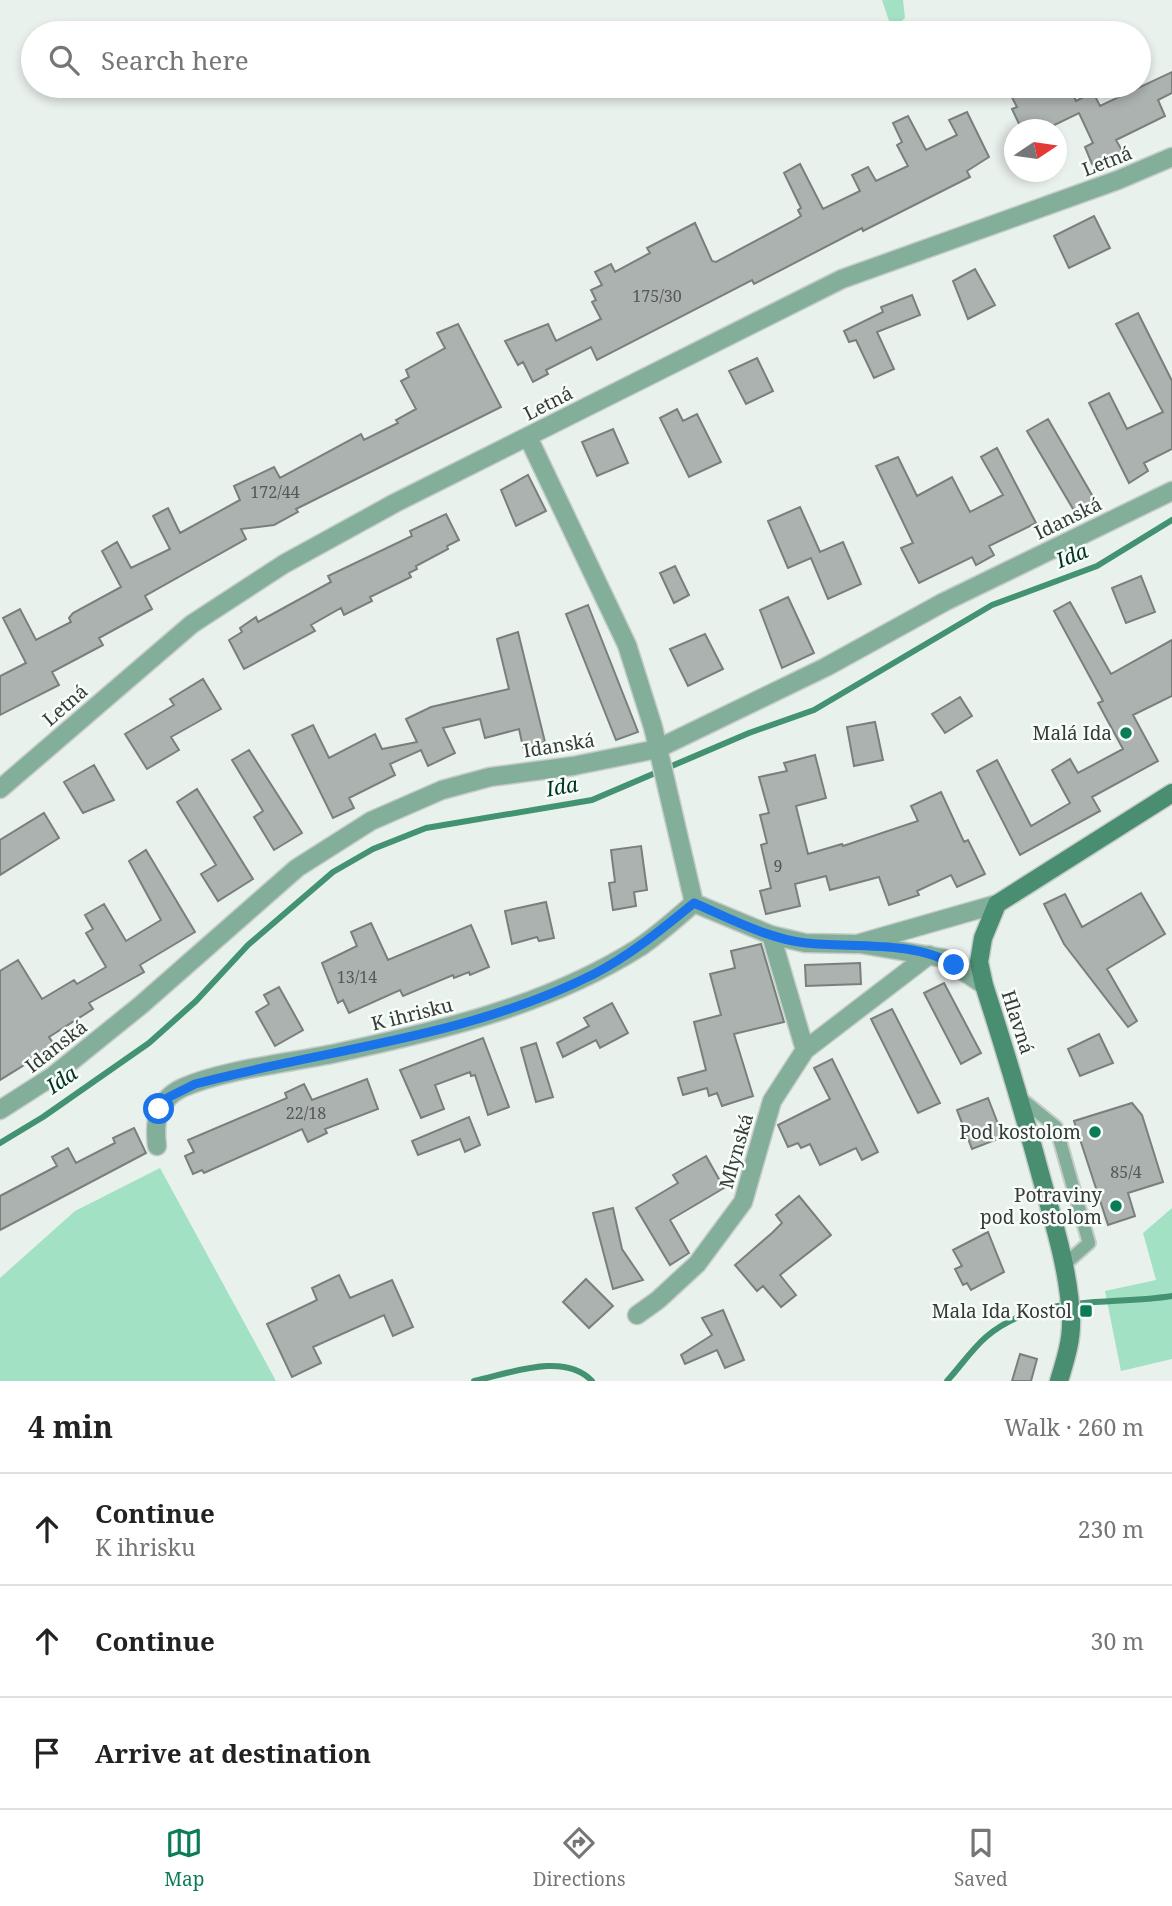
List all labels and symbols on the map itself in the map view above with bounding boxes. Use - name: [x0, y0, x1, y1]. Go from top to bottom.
- north arrow: [1004, 119, 1067, 182]
- street label: Letná: [1078, 140, 1136, 182]
- house number: 175/30: [632, 285, 682, 307]
- street label: Letná: [519, 380, 577, 426]
- house number: 172/44: [250, 481, 300, 503]
- street label: Idanská: [1030, 491, 1106, 545]
- water label: Ida: [1051, 536, 1092, 574]
- street label: Letná: [37, 678, 93, 732]
- place label: Malá Ida: [1033, 720, 1112, 746]
- marker: Malá Ida: [1118, 725, 1134, 741]
- street label: Idanská: [521, 727, 597, 763]
- water label: Ida: [543, 769, 581, 803]
- house number: 9: [774, 855, 782, 877]
- route end: [938, 949, 969, 980]
- house number: 13/14: [337, 966, 377, 988]
- street label: Hlavná: [995, 987, 1041, 1057]
- street label: K ihrisku: [369, 991, 455, 1037]
- street label: Idanská: [20, 1014, 92, 1078]
- water label: Ida: [40, 1058, 83, 1100]
- route start: [143, 1093, 174, 1124]
- house number: 22/18: [286, 1102, 326, 1124]
- street label: Mlynská: [713, 1110, 759, 1192]
- place label: Pod kostolom: [959, 1119, 1081, 1145]
- marker: Pod kostolom: [1087, 1124, 1103, 1140]
- house number: 85/4: [1110, 1161, 1142, 1183]
- place label: Potraviny pod kostolom: [980, 1182, 1102, 1230]
- marker: Potraviny pod kostolom: [1108, 1198, 1124, 1214]
- place label: Mala Ida Kostol: [932, 1298, 1072, 1324]
- marker: Mala Ida Kostol: [1078, 1303, 1094, 1319]

